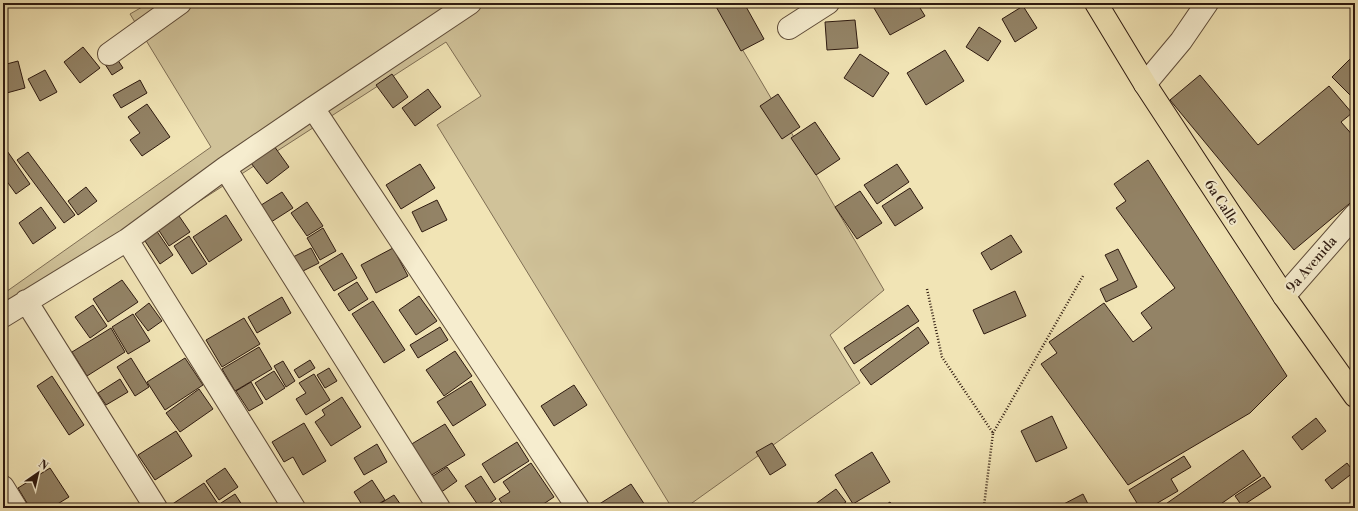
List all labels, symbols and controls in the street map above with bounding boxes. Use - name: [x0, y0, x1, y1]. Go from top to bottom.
- street label: 6a Calle: [1200, 176, 1242, 229]
- street label: 9a Avenida: [1282, 232, 1342, 297]
- north arrow: [18, 453, 58, 493]
- text: N: [36, 457, 51, 474]

